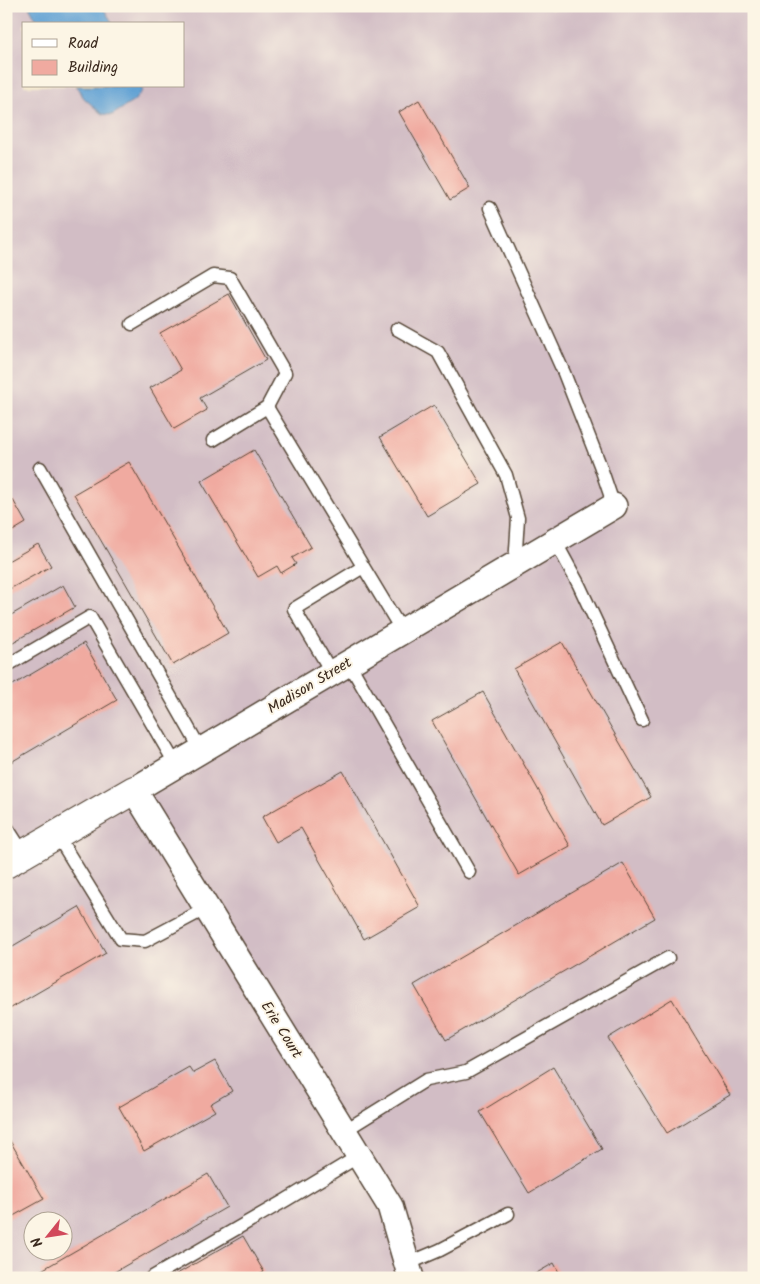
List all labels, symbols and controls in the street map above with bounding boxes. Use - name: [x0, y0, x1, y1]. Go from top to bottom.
- legend: [22, 22, 185, 88]
- text: Road: [68, 32, 99, 56]
- text: Building: [68, 56, 118, 80]
- street label: Madison Street: [263, 651, 357, 721]
- street label: Erie Court: [254, 997, 308, 1064]
- north arrow: [22, 1212, 72, 1262]
- text: N: [26, 1233, 49, 1251]

